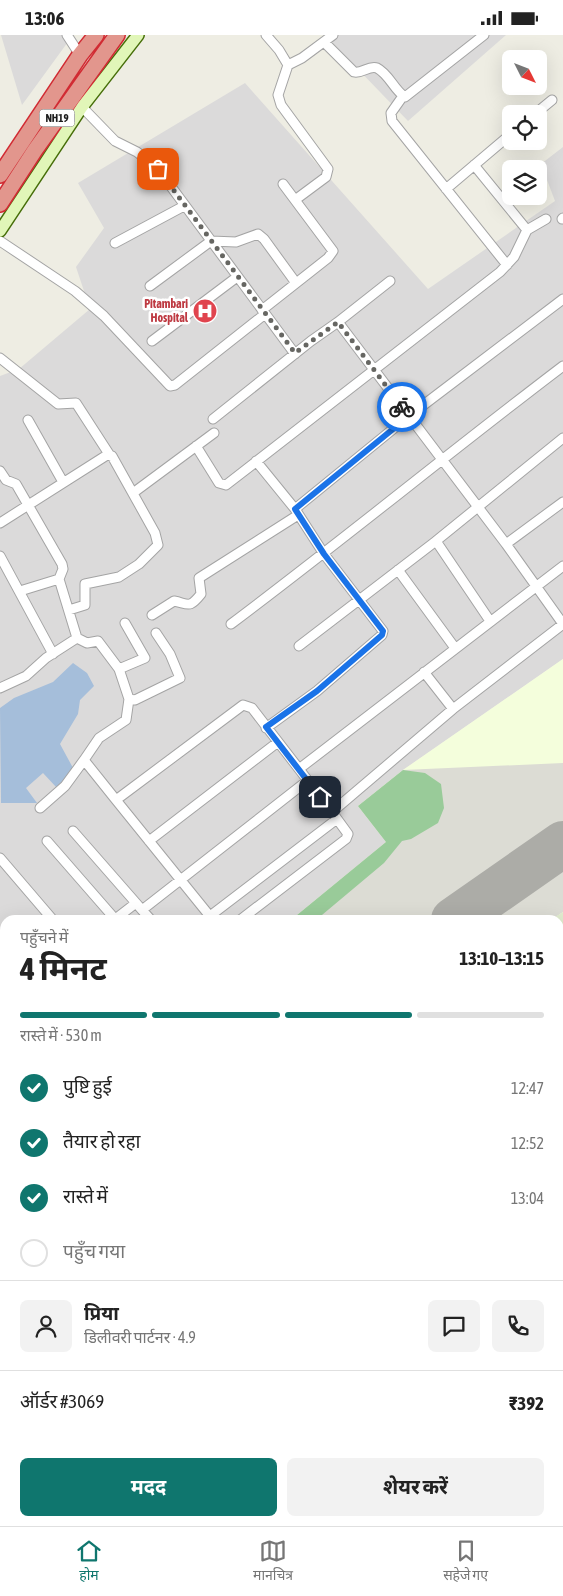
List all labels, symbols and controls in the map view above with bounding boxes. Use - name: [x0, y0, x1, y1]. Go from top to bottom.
- text: 13:06: [25, 7, 64, 29]
- north arrow: [502, 50, 548, 95]
- map controls: [502, 50, 547, 205]
- button: locate: [502, 105, 547, 150]
- road number: NH19: [40, 110, 74, 127]
- pin: [137, 148, 179, 190]
- icon: bag: [144, 155, 172, 183]
- button: layers: [502, 160, 547, 205]
- place label: Pitambari Hospital: [144, 297, 189, 325]
- hospital icon: Pitambari Hospital: [192, 298, 218, 324]
- courier: [377, 382, 427, 432]
- icon: bike: [388, 393, 416, 421]
- pin: [299, 776, 341, 818]
- icon: home: [306, 783, 334, 811]
- text: पहुँचने में: [20, 928, 68, 946]
- text: 13:10–13:15: [459, 947, 544, 969]
- text: 4 मिनट: [20, 950, 107, 987]
- text: रास्ते में · 530 m: [20, 1026, 102, 1044]
- icon: check: [20, 1074, 48, 1102]
- text: पुष्टि हुई: [63, 1075, 112, 1097]
- text: 12:47: [511, 1079, 544, 1097]
- icon: check: [20, 1129, 48, 1157]
- text: तैयार हो रहा: [63, 1130, 141, 1152]
- text: 12:52: [511, 1134, 544, 1152]
- icon: check: [20, 1184, 48, 1212]
- text: रास्ते में: [63, 1185, 108, 1207]
- text: 13:04: [511, 1189, 544, 1207]
- text: पहुँच गया: [63, 1240, 125, 1262]
- button: person: [20, 1300, 72, 1352]
- button: chat: [428, 1300, 480, 1352]
- button: phone: [492, 1300, 544, 1352]
- text: प्रिया: [84, 1302, 119, 1324]
- text: डिलीवरी पार्टनर · 4.9: [84, 1328, 196, 1346]
- text: ऑर्डर #3069: [20, 1390, 104, 1412]
- text: ₹392: [509, 1392, 544, 1414]
- button: मदद: [20, 1458, 277, 1516]
- button: शेयर करें: [287, 1458, 544, 1516]
- tab: होम: [75, 1537, 103, 1586]
- tab: मानचित्र: [253, 1537, 293, 1586]
- tab: सहेजे गए: [443, 1537, 488, 1586]

